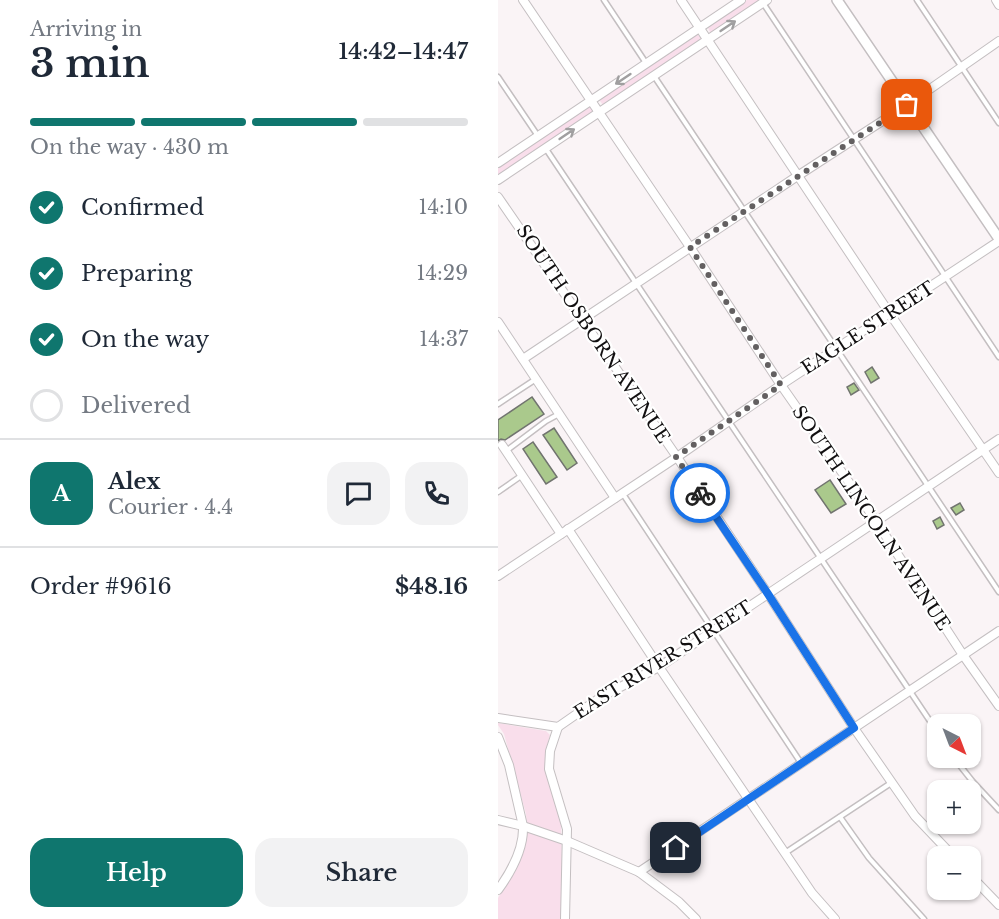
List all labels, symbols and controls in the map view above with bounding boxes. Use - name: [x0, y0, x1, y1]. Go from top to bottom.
- text: Arriving in: [30, 17, 142, 41]
- one-way arrow: [720, 19, 737, 32]
- text: 14:42–14:47: [339, 38, 468, 65]
- text: 3 min: [30, 39, 150, 88]
- one-way arrow: [615, 73, 632, 85]
- pin: [881, 79, 932, 130]
- icon: bag: [890, 88, 923, 121]
- one-way arrow: [558, 128, 575, 141]
- text: On the way · 430 m: [30, 135, 229, 159]
- icon: check: [30, 191, 63, 224]
- text: Confirmed: [81, 194, 204, 221]
- text: 14:10: [418, 195, 468, 219]
- street label: SOUTH OSBORN AVENUE: [512, 221, 674, 447]
- icon: check: [30, 257, 63, 290]
- text: Preparing: [81, 260, 192, 287]
- text: 14:29: [417, 261, 468, 285]
- street label: EAGLE STREET: [797, 276, 939, 379]
- icon: check: [30, 323, 63, 356]
- text: On the way: [81, 326, 209, 353]
- text: 14:37: [419, 327, 468, 351]
- text: Delivered: [81, 392, 191, 419]
- street label: SOUTH LINCOLN AVENUE: [787, 401, 955, 635]
- button: chat: [327, 462, 390, 525]
- button: phone: [405, 462, 468, 525]
- courier: [670, 463, 730, 523]
- text: Alex: [108, 468, 161, 495]
- icon: bike: [684, 477, 717, 510]
- text: A: [53, 480, 70, 507]
- text: Courier · 4.4: [108, 495, 233, 519]
- text: Order #9616: [30, 573, 172, 600]
- text: $48.16: [395, 573, 468, 600]
- street label: EAST RIVER STREET: [570, 596, 757, 724]
- north arrow: [927, 714, 981, 768]
- map controls: [927, 714, 981, 900]
- button: +: [927, 780, 981, 834]
- pin: [650, 822, 701, 873]
- icon: home: [659, 831, 692, 864]
- button: Help: [30, 838, 243, 907]
- button: Share: [255, 838, 468, 907]
- button: −: [927, 846, 981, 900]

